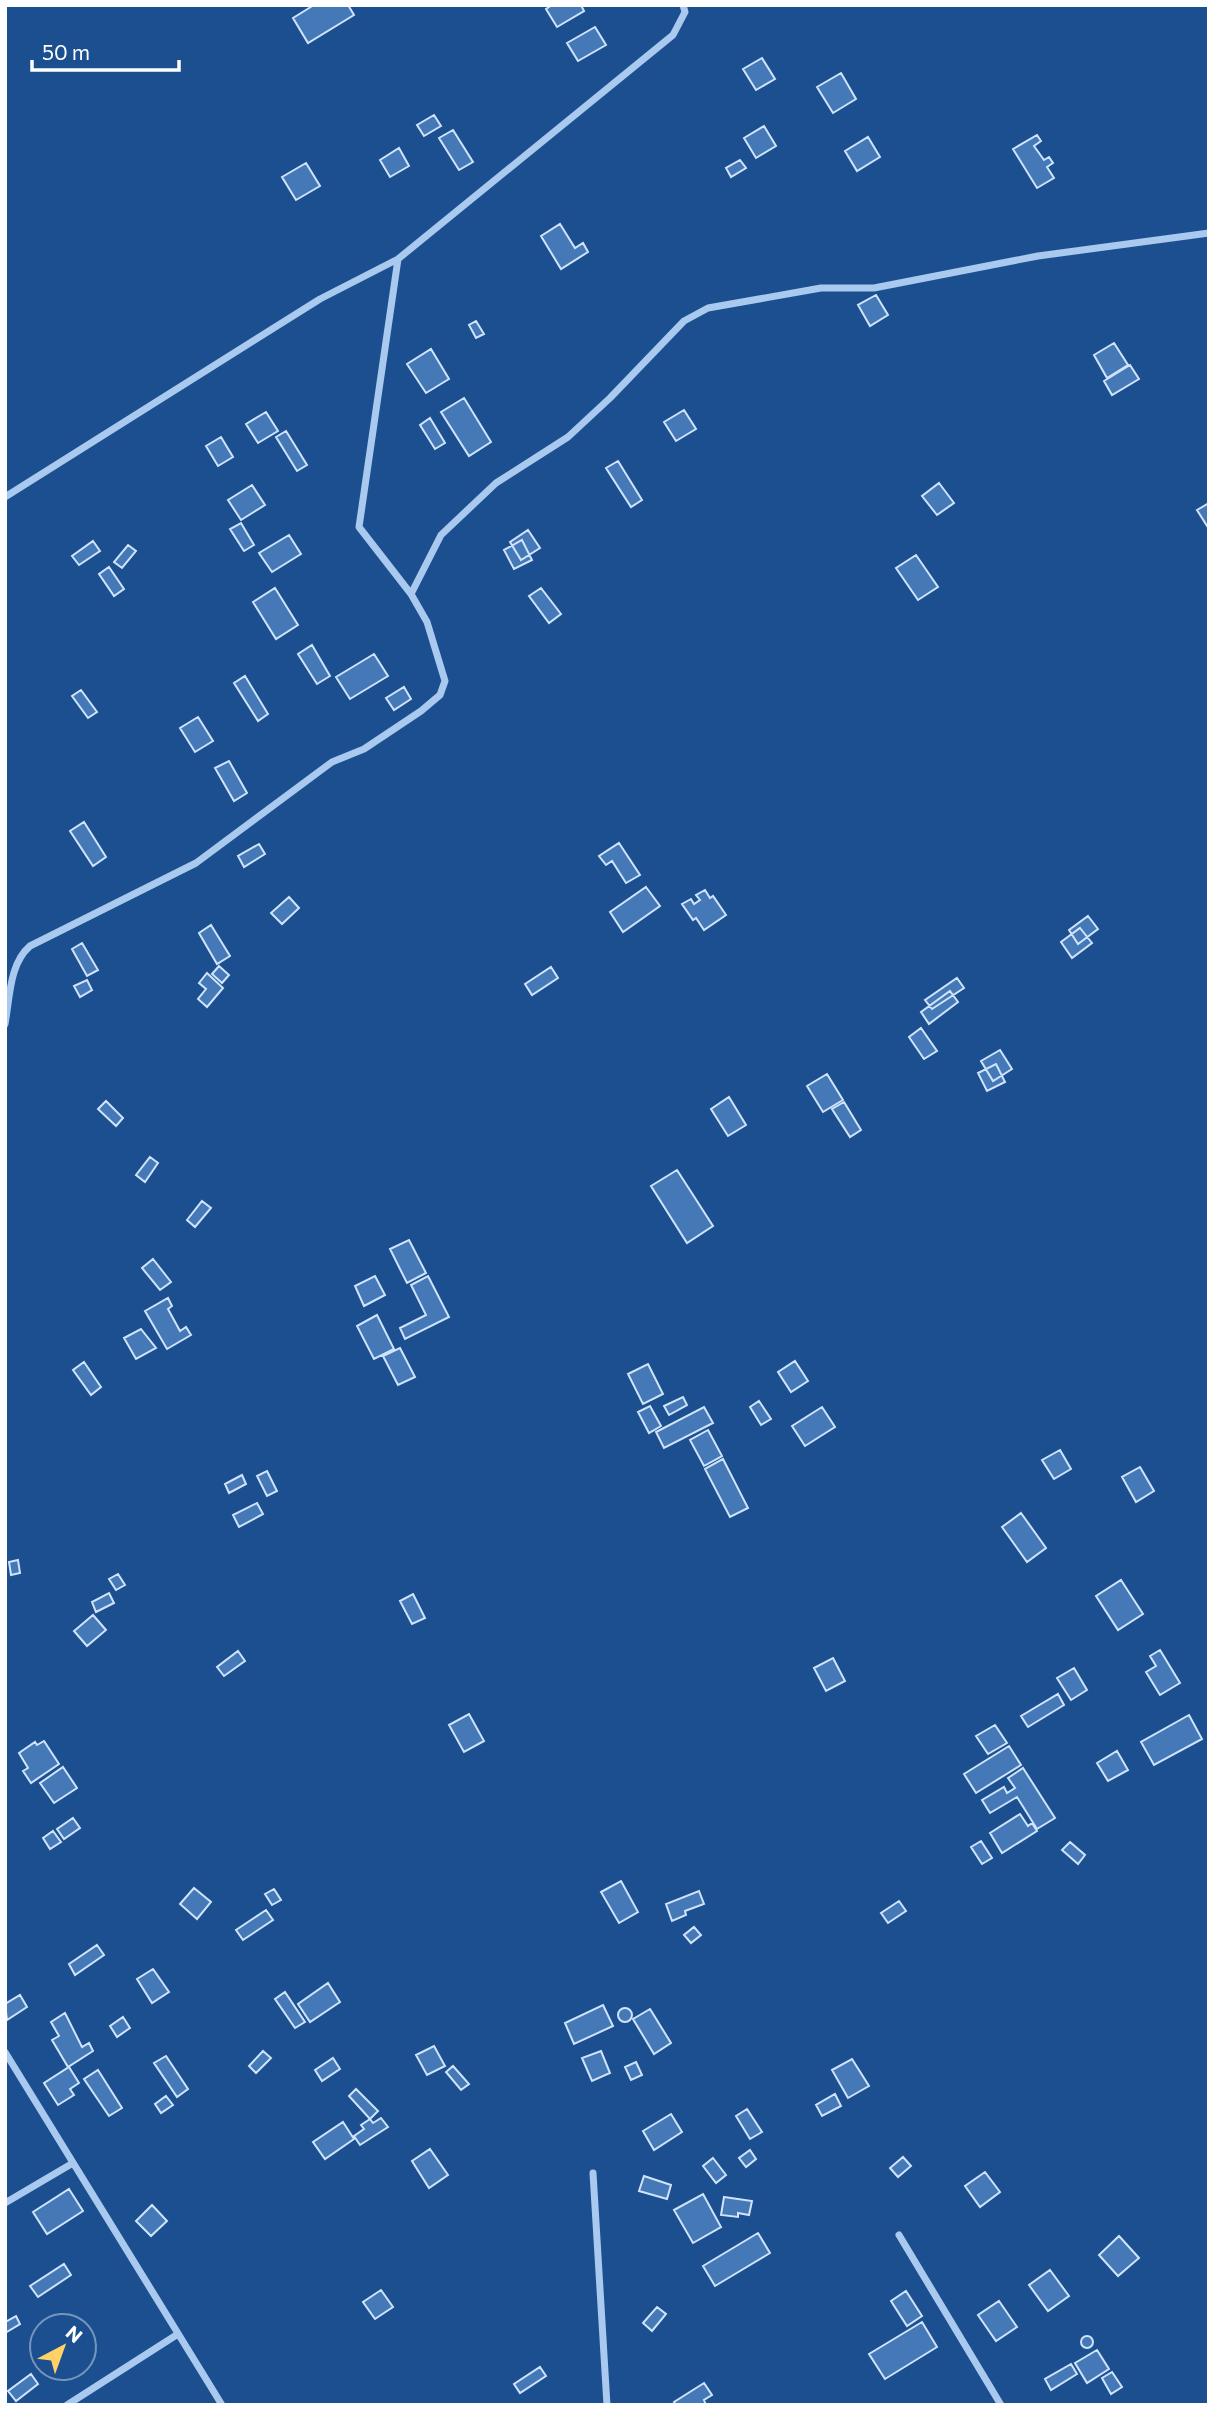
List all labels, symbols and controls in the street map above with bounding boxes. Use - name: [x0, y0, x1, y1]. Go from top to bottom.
- scale bar: [32, 28, 178, 72]
- text: 50 m: [42, 39, 90, 64]
- north arrow: [28, 2312, 98, 2382]
- text: N: [62, 2320, 87, 2347]

